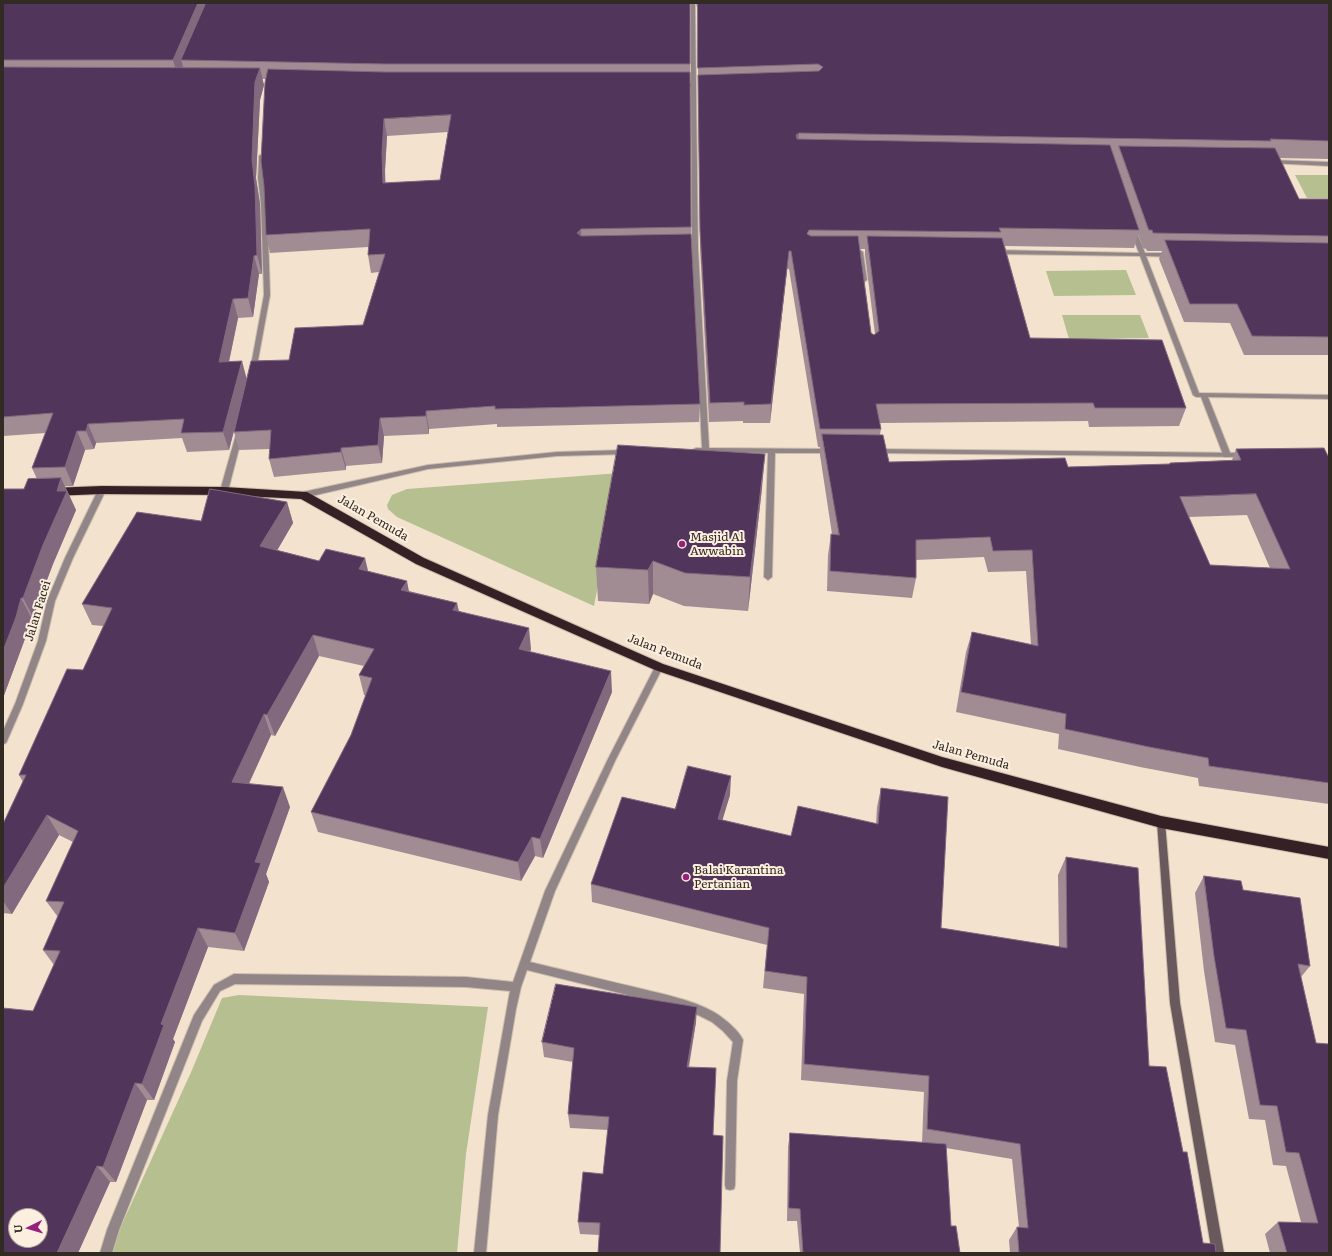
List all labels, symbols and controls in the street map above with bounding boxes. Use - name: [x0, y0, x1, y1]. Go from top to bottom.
- street label: Jalan Pemuda: [335, 492, 411, 544]
- place label: Masjid Al Awwabin: [690, 530, 744, 558]
- marker: Masjid Al Awwabin: [677, 539, 687, 549]
- street label: Jalan Facei: [22, 579, 54, 643]
- street label: Jalan Pemuda: [625, 631, 705, 673]
- street label: Jalan Pemuda: [931, 737, 1011, 773]
- place label: Balai Karantina Pertanian: [694, 863, 783, 891]
- marker: Balai Karantina Pertanian: [681, 872, 691, 882]
- north arrow: [8, 1208, 48, 1248]
- text: U: [9, 1224, 25, 1234]

